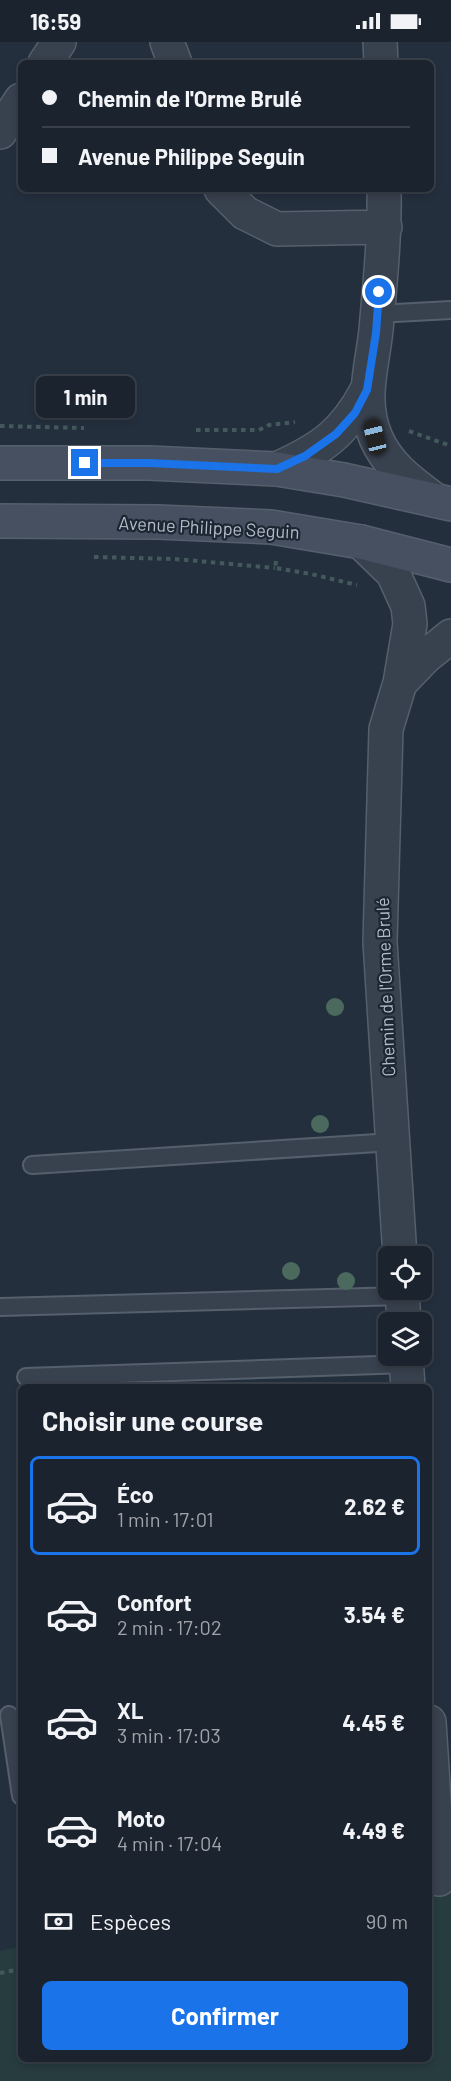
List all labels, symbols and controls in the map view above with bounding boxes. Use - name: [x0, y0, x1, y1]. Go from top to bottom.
- text: 16:59: [30, 8, 81, 34]
- text: Chemin de l'Orme Brulé: [78, 85, 302, 111]
- text: Avenue Philippe Seguin: [78, 143, 305, 169]
- route start: [365, 278, 392, 305]
- callout: 1 min: [36, 376, 134, 418]
- text: 1 min: [64, 385, 107, 409]
- car: [362, 417, 388, 457]
- route end: [71, 449, 98, 476]
- street label: Avenue Philippe Seguin: [118, 511, 300, 543]
- street label: Chemin de l'Orme Brulé: [371, 897, 399, 1077]
- map controls: [378, 1246, 432, 1366]
- button: locate: [378, 1246, 432, 1300]
- button: layers: [378, 1312, 432, 1366]
- text: Choisir une course: [42, 1404, 263, 1436]
- icon: car: [45, 1479, 99, 1533]
- text: Éco: [117, 1481, 154, 1507]
- text: 2.62 €: [344, 1493, 405, 1519]
- text: 1 min · 17:01: [117, 1507, 214, 1531]
- icon: car: [45, 1587, 99, 1641]
- text: Confort: [117, 1589, 192, 1615]
- text: 3.54 €: [344, 1601, 405, 1627]
- text: 2 min · 17:02: [117, 1615, 222, 1639]
- icon: car: [45, 1695, 99, 1749]
- text: XL: [117, 1697, 143, 1723]
- text: 4.45 €: [342, 1709, 405, 1735]
- text: 3 min · 17:03: [117, 1723, 221, 1747]
- icon: car: [45, 1803, 99, 1857]
- text: Moto: [117, 1805, 165, 1831]
- text: 4.49 €: [342, 1817, 405, 1843]
- text: 4 min · 17:04: [117, 1831, 222, 1855]
- icon: cash: [42, 1905, 75, 1938]
- text: Espèces: [90, 1908, 171, 1934]
- text: 90 m: [366, 1909, 408, 1933]
- button: Confirmer: [42, 1981, 408, 2050]

